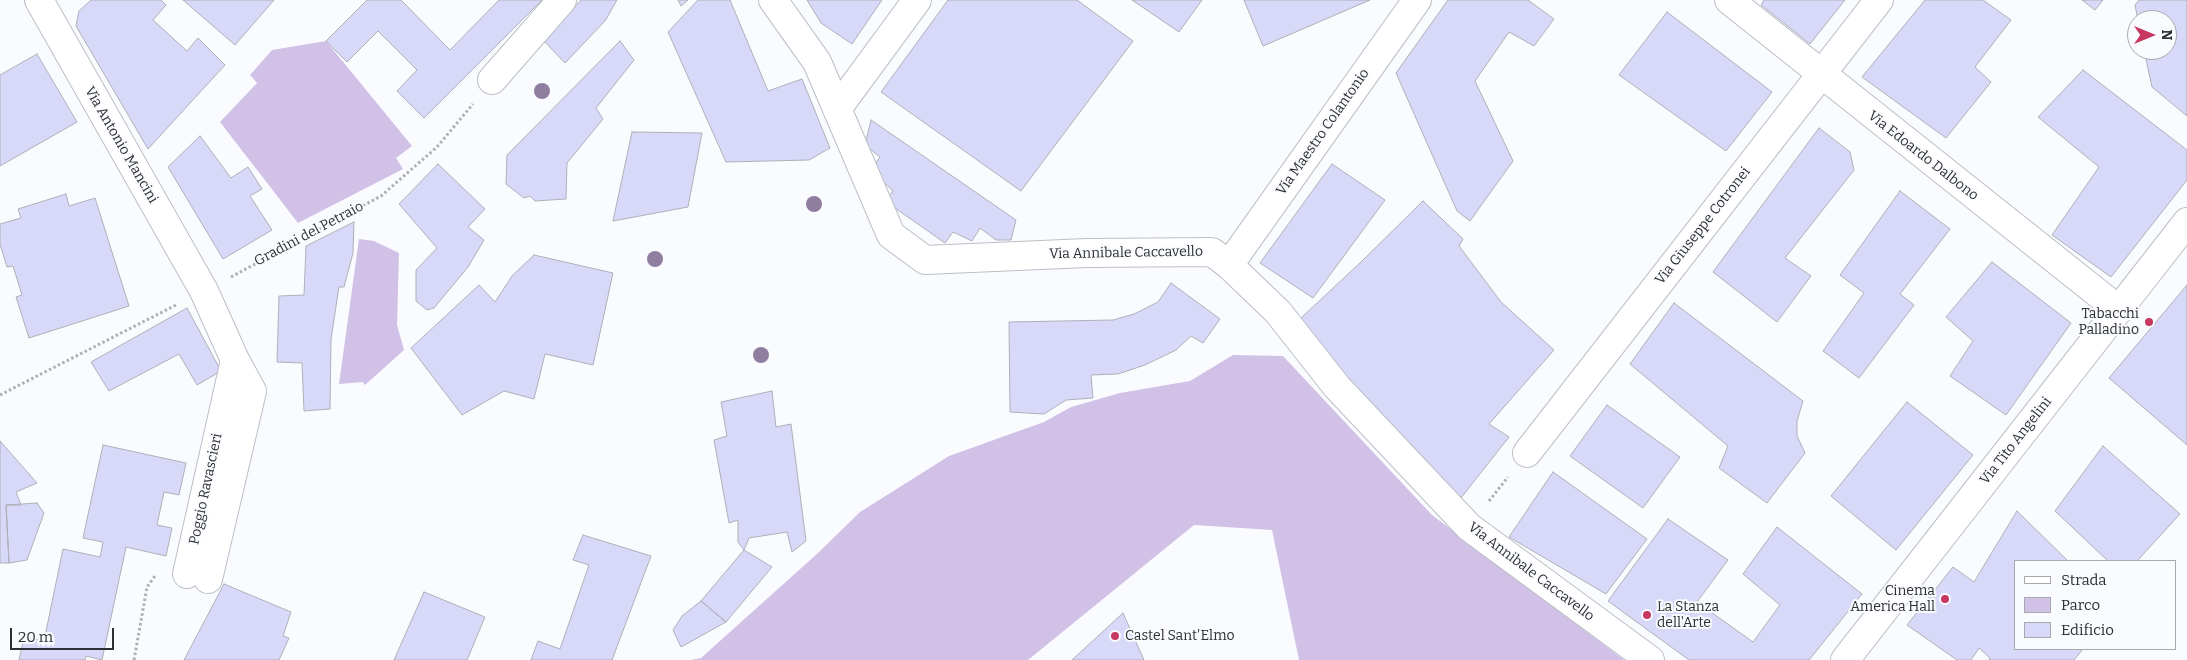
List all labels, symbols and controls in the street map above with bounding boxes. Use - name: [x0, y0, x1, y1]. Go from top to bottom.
- north arrow: [2127, 10, 2177, 60]
- text: N: [2158, 30, 2175, 40]
- street label: Via Maestro Colantonio: [1273, 65, 1373, 199]
- street label: Via Antonio Mancini: [81, 84, 161, 206]
- street label: Via Edoardo Dalbono: [1864, 108, 1982, 204]
- street label: Via Giuseppe Cotronei: [1652, 164, 1754, 288]
- street label: Gradini del Petraio: [252, 198, 366, 270]
- street label: Via Annibale Caccavello: [1049, 243, 1203, 263]
- place label: Tabacchi Palladino: [2078, 306, 2139, 338]
- marker: Tabacchi Palladino: [2143, 316, 2155, 328]
- street label: Via Tito Angelini: [1977, 394, 2055, 488]
- street label: Poggio Ravascieri: [186, 432, 226, 546]
- street label: Via Annibale Caccavello: [1465, 519, 1597, 625]
- legend: [2014, 560, 2177, 650]
- text: Strada: [2061, 571, 2107, 589]
- place label: Cinema America Hall: [1850, 583, 1935, 616]
- marker: Cinema America Hall: [1939, 593, 1951, 605]
- text: Parco: [2061, 596, 2100, 614]
- place label: La Stanza dell'Arte: [1657, 599, 1719, 632]
- marker: La Stanza dell'Arte: [1641, 609, 1653, 621]
- scale bar: [12, 618, 116, 650]
- text: Edificio: [2061, 621, 2114, 639]
- text: 20 m: [18, 628, 53, 646]
- place label: Castel Sant'Elmo: [1125, 628, 1235, 644]
- marker: Castel Sant'Elmo: [1109, 630, 1121, 642]

